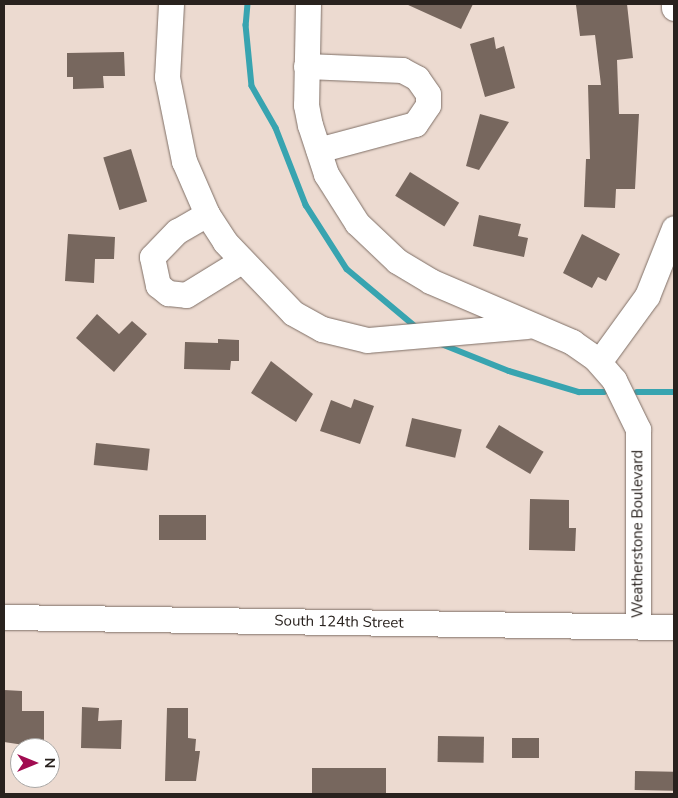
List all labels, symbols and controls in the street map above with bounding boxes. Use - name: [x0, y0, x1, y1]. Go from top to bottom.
- street label: Weatherstone Boulevard: [629, 450, 647, 618]
- street label: South 124th Street: [274, 612, 404, 632]
- north arrow: [10, 738, 60, 788]
- text: N: [40, 758, 59, 768]

